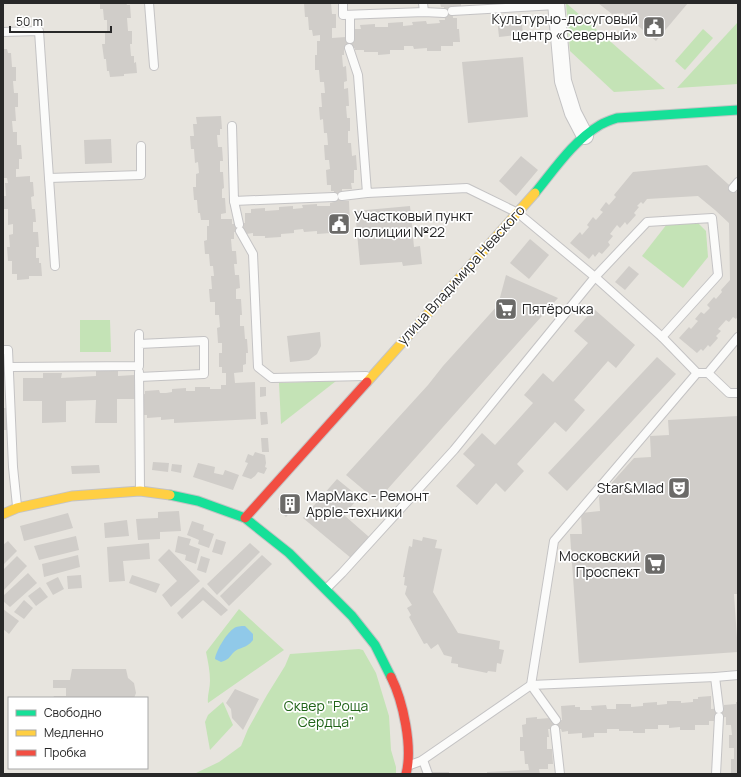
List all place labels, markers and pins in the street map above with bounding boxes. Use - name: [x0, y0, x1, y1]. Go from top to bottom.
- place label: Культурно-досуговый центр «Северный»: [492, 9, 638, 44]
- public building icon: Культурно-досуговый центр «Северный»: [641, 14, 667, 40]
- place label: Участковый пункт полиции №22: [354, 206, 473, 241]
- public building icon: Участковый пункт полиции №22: [326, 211, 352, 237]
- supermarket icon: Пятёрочка: [493, 296, 519, 322]
- place label: Пятёрочка: [522, 299, 594, 318]
- theatre icon: Star&Mlad: [666, 475, 692, 501]
- place label: Star&Mlad: [597, 478, 664, 497]
- place label: МарМакс - Ремонт Apple-техники: [306, 486, 429, 521]
- building icon: МарМакс - Ремонт Apple-техники: [277, 491, 303, 517]
- place label: Московский Проспект: [559, 546, 640, 581]
- supermarket icon: Московский Проспект: [642, 551, 668, 577]

